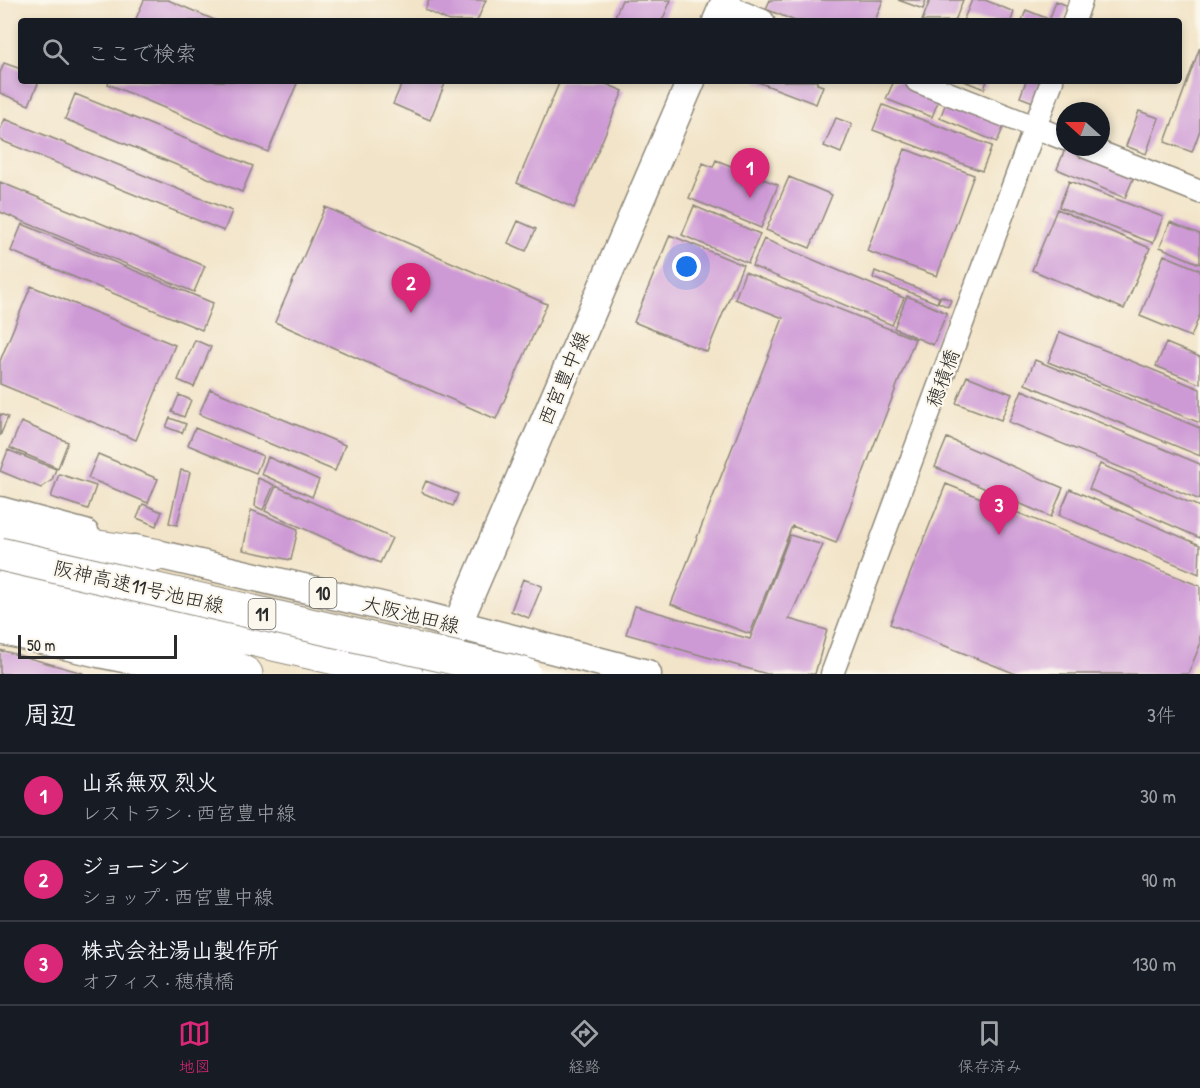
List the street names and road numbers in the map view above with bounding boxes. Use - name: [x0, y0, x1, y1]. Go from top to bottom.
- street label: 西宮豊中線: [531, 327, 595, 429]
- street label: 穂積橋: [919, 345, 965, 411]
- street label: 阪神高速11号池田線: [51, 553, 227, 619]
- road number: 10: [310, 578, 336, 608]
- street label: 大阪池田線: [359, 589, 463, 639]
- road number: 11: [248, 599, 276, 629]

